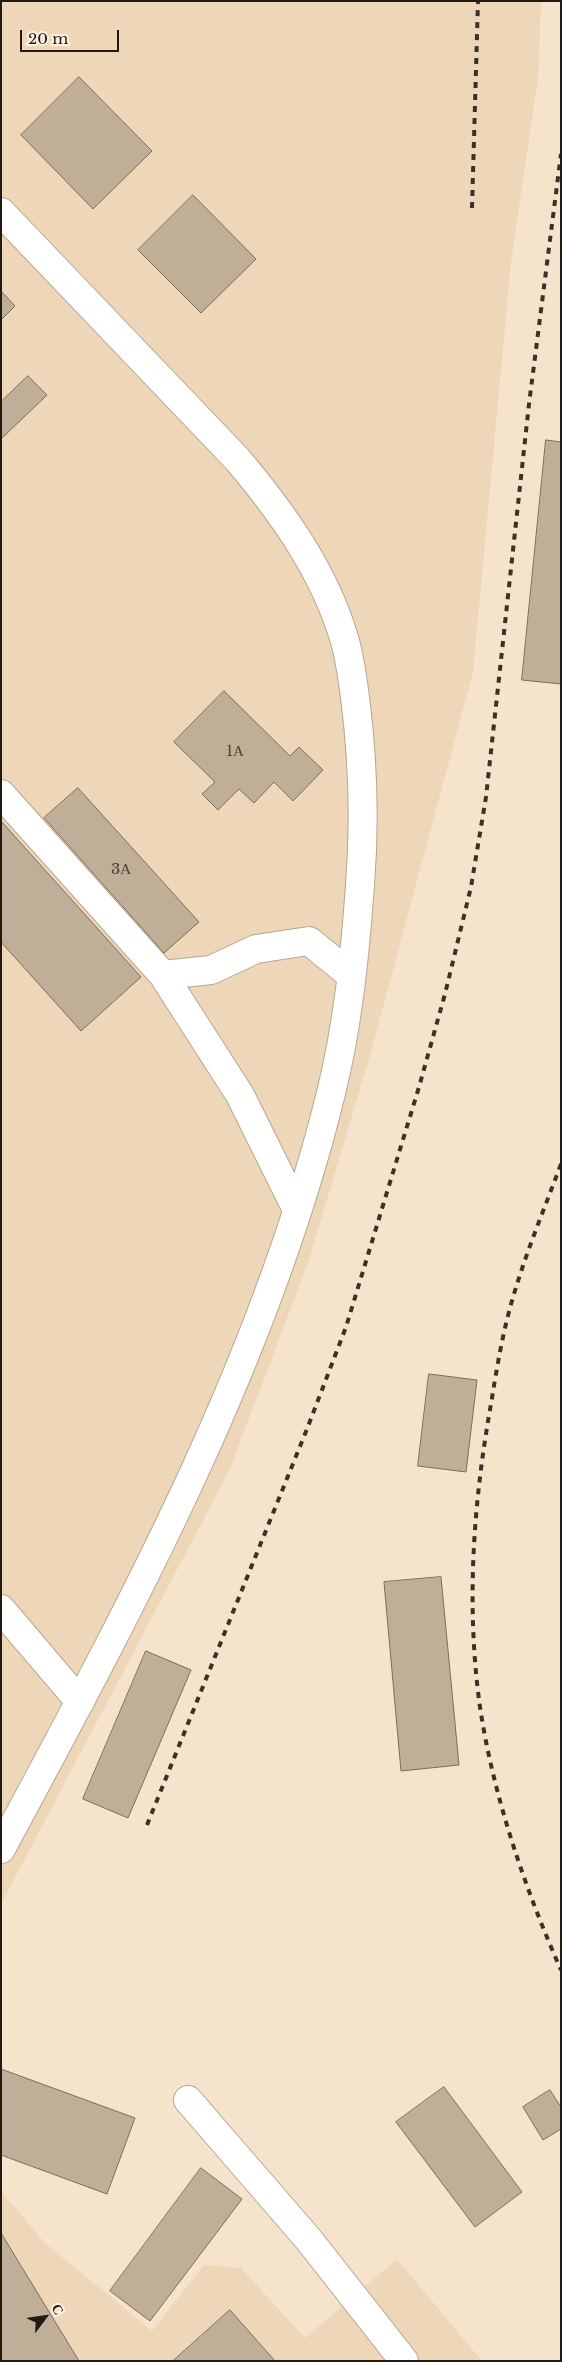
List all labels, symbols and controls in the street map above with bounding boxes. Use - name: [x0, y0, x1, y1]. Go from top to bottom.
- scale bar: [22, 20, 121, 52]
- text: 20 m: [28, 29, 68, 48]
- house number: 1А: [226, 743, 244, 761]
- house number: 3А: [111, 861, 131, 879]
- north arrow: [20, 2292, 70, 2342]
- text: С: [48, 2300, 68, 2318]

